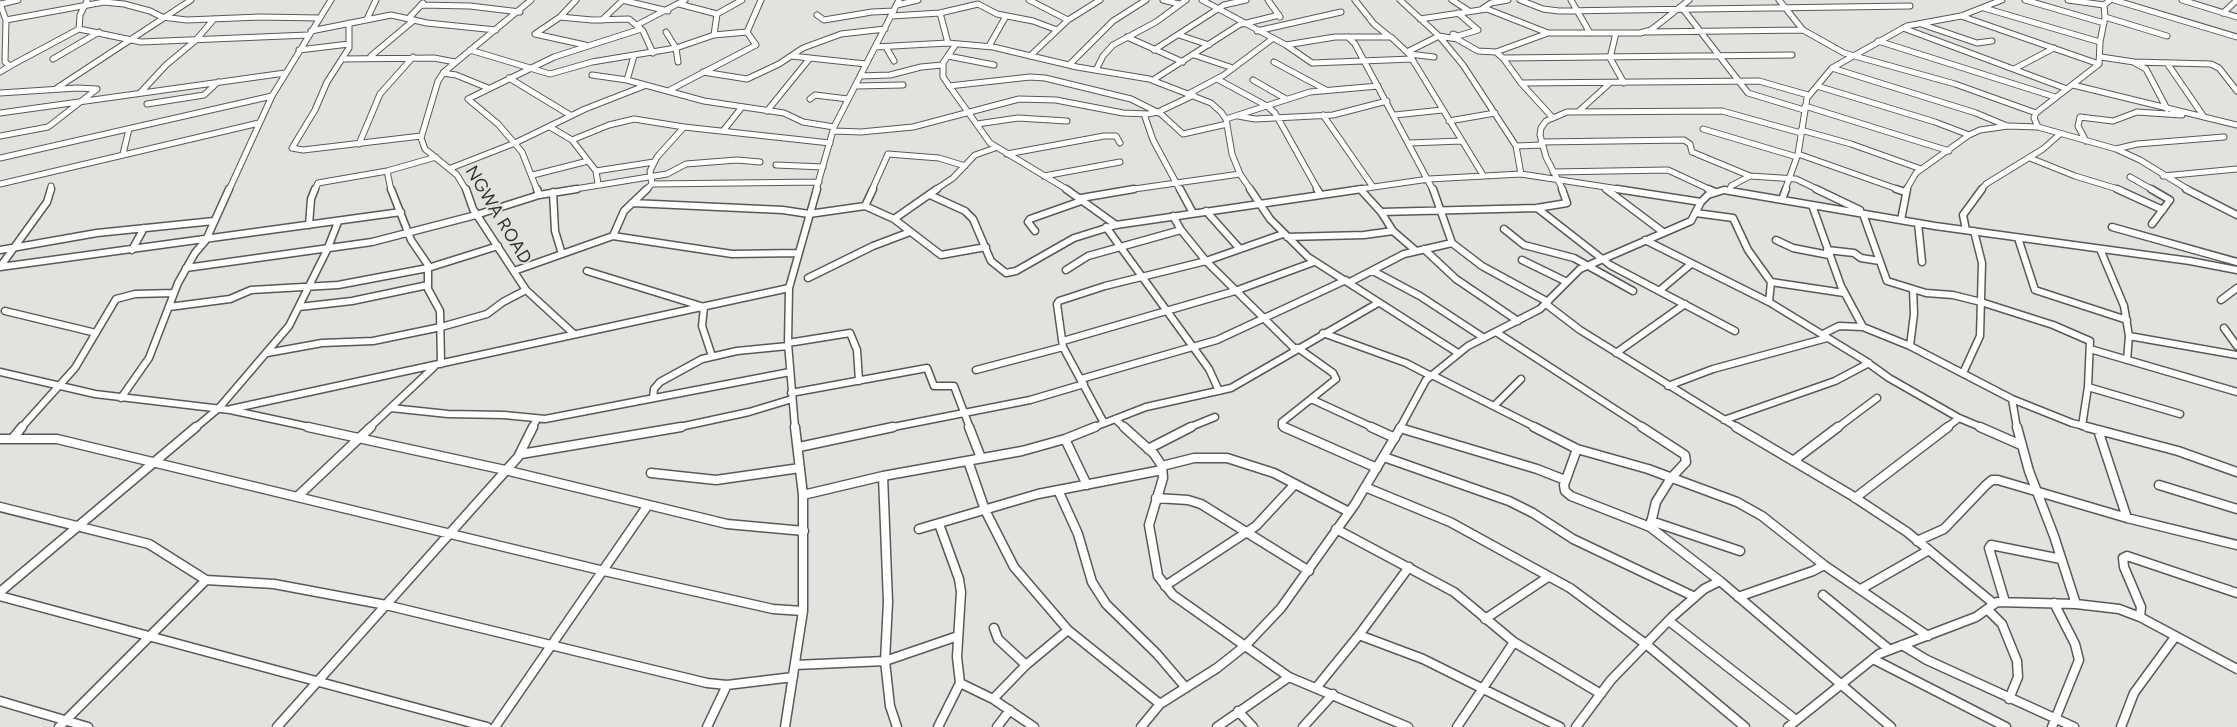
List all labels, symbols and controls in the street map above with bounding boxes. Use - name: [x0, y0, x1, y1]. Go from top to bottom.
- street label: NGWA ROAD: [460, 162, 536, 268]

